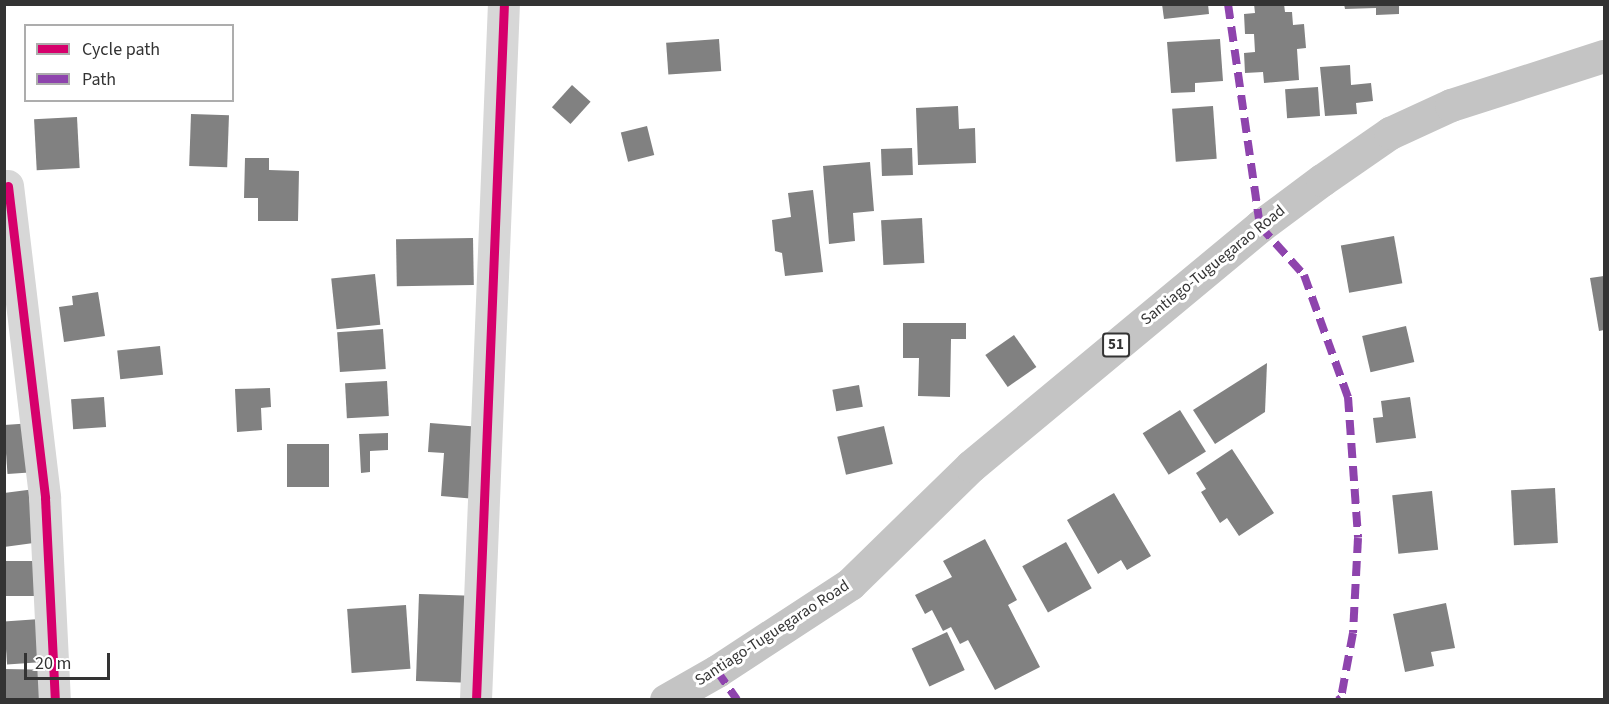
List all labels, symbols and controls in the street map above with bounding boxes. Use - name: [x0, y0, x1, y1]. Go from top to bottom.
- legend: [24, 24, 234, 102]
- text: Cycle path: [82, 37, 160, 62]
- text: Path: [82, 67, 116, 92]
- street label: Santiago-Tuguegarao Road: [1137, 201, 1289, 329]
- road number: 51: [1101, 333, 1131, 357]
- street label: Santiago-Tuguegarao Road: [691, 576, 853, 690]
- scale bar: [27, 641, 112, 679]
- text: 20 m: [35, 651, 71, 676]

